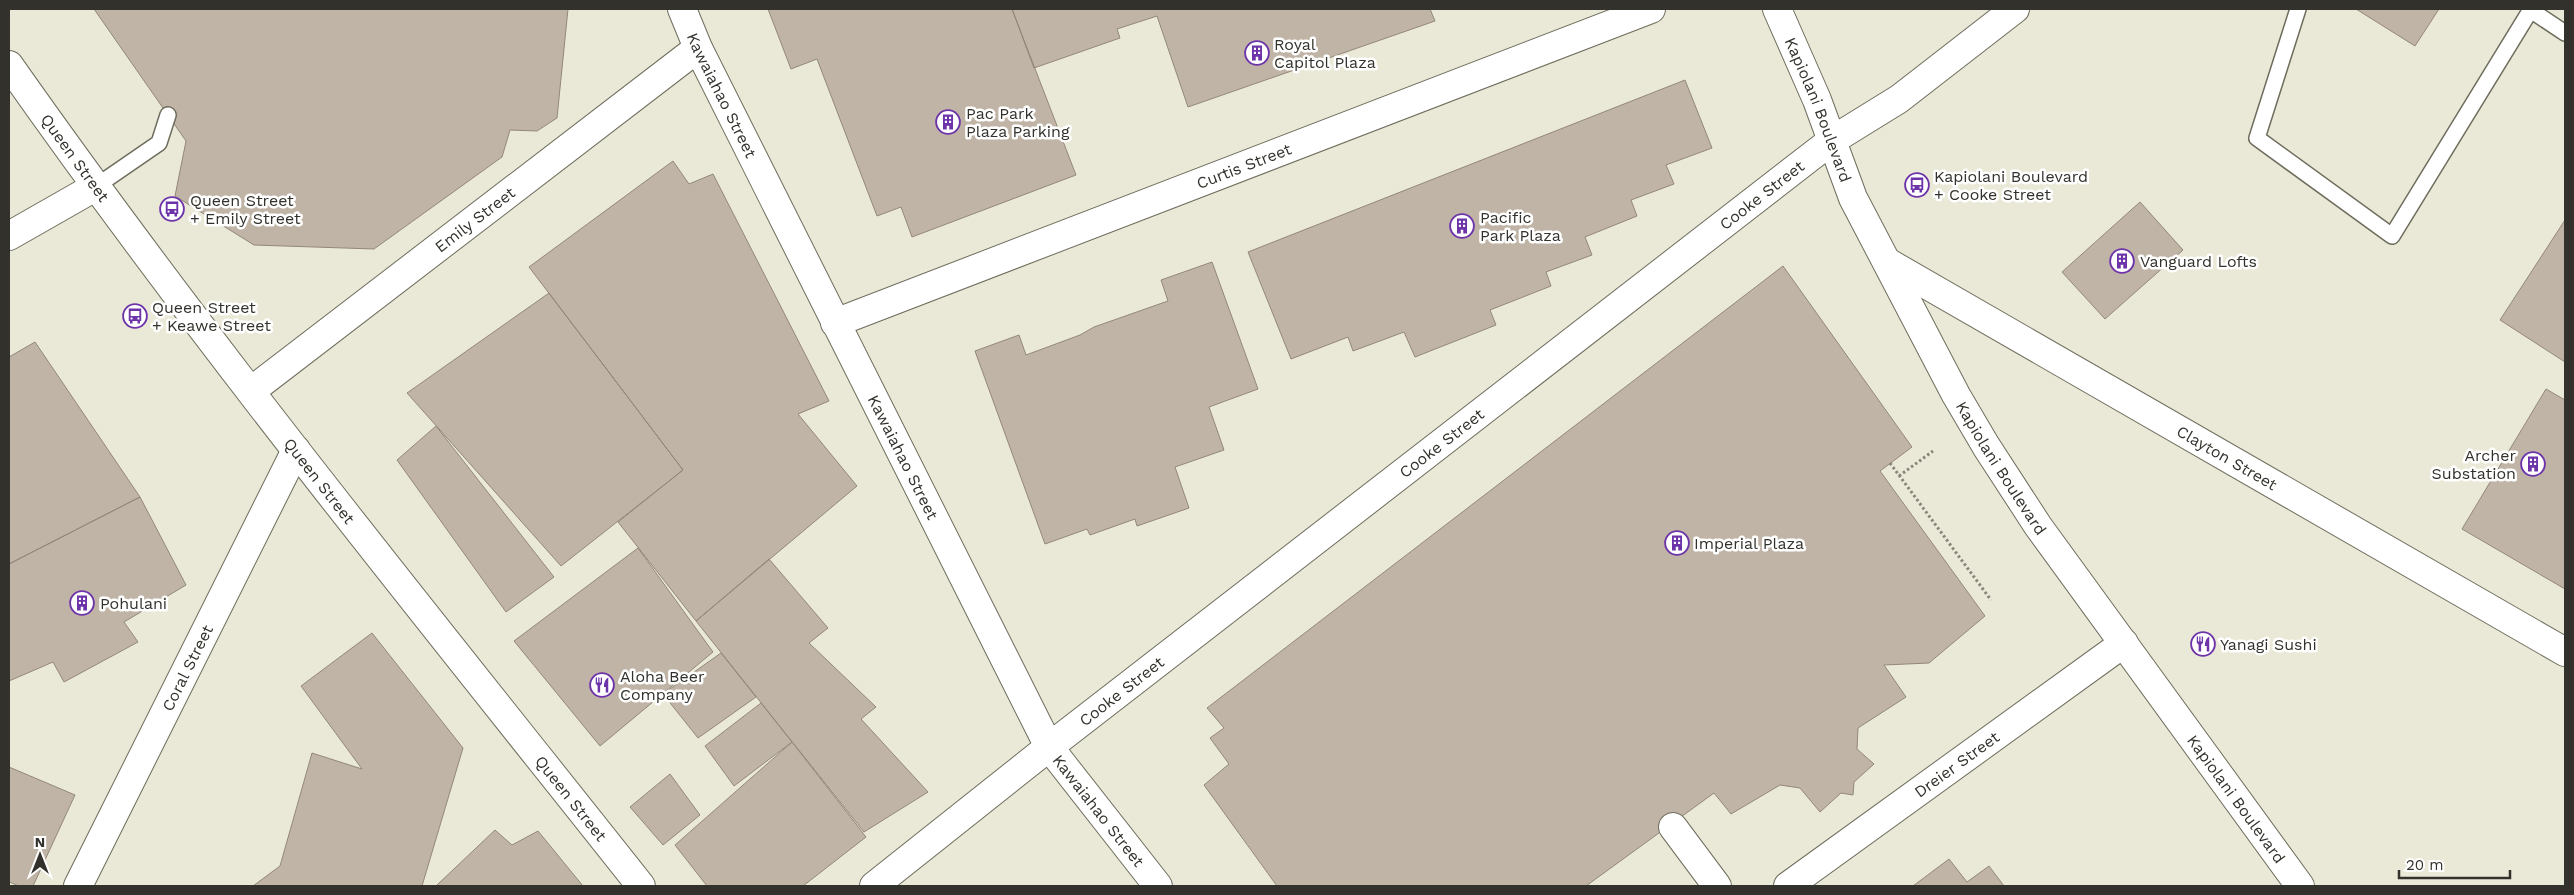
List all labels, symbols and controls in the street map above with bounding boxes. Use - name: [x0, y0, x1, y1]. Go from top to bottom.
- street label: Kawaiahao Street: [683, 30, 761, 161]
- street label: Kapiolani Boulevard: [1781, 34, 1856, 185]
- place label: Royal Capitol Plaza: [1274, 35, 1376, 72]
- building icon: Royal Capitol Plaza: [1244, 40, 1270, 66]
- place label: Pac Park Plaza Parking: [966, 104, 1070, 141]
- building icon: Pac Park Plaza Parking: [935, 109, 961, 135]
- street label: Queen Street: [37, 110, 114, 206]
- street label: Curtis Street: [1194, 139, 1294, 193]
- street label: Cooke Street: [1715, 156, 1808, 234]
- place label: Kapiolani Boulevard + Cooke Street: [1934, 167, 2088, 204]
- bus stop icon: Kapiolani Boulevard + Cooke Street: [1904, 172, 1930, 198]
- street label: Emily Street: [431, 182, 519, 256]
- place label: Queen Street + Emily Street: [190, 191, 301, 228]
- bus stop icon: Queen Street + Emily Street: [159, 196, 185, 222]
- place label: Pacific Park Plaza: [1480, 208, 1561, 245]
- building icon: Pacific Park Plaza: [1449, 213, 1475, 239]
- building icon: Vanguard Lofts: [2109, 248, 2135, 274]
- place label: Vanguard Lofts: [2140, 252, 2257, 271]
- place label: Queen Street + Keawe Street: [152, 298, 271, 335]
- bus stop icon: Queen Street + Keawe Street: [122, 303, 148, 329]
- street label: Kawaiahao Street: [864, 392, 943, 523]
- street label: Kapiolani Boulevard: [1952, 398, 2051, 538]
- street label: Cooke Street: [1395, 404, 1488, 482]
- street label: Clayton Street: [2173, 421, 2281, 494]
- street label: Queen Street: [280, 434, 359, 528]
- place label: Archer Substation: [2432, 446, 2516, 483]
- building icon: Archer Substation: [2520, 451, 2546, 477]
- building icon: Imperial Plaza: [1664, 530, 1690, 556]
- place label: Imperial Plaza: [1694, 534, 1804, 553]
- building icon: Pohulani: [69, 590, 95, 616]
- place label: Pohulani: [100, 594, 167, 613]
- street label: Coral Street: [158, 621, 217, 714]
- restaurant icon: Yanagi Sushi: [2190, 631, 2216, 657]
- place label: Yanagi Sushi: [2220, 635, 2317, 654]
- street label: Cooke Street: [1075, 652, 1168, 730]
- place label: Aloha Beer Company: [620, 667, 705, 704]
- restaurant icon: Aloha Beer Company: [589, 672, 615, 698]
- street label: Dreier Street: [1910, 727, 2003, 801]
- street label: Kapiolani Boulevard: [2183, 731, 2290, 867]
- street label: Kawaiahao Street: [1049, 751, 1149, 870]
- street label: Queen Street: [531, 752, 611, 845]
- north arrow: [15, 830, 65, 880]
- text: N: [35, 834, 45, 850]
- scale bar: [2399, 848, 2510, 880]
- text: 20 m: [2406, 856, 2444, 874]

